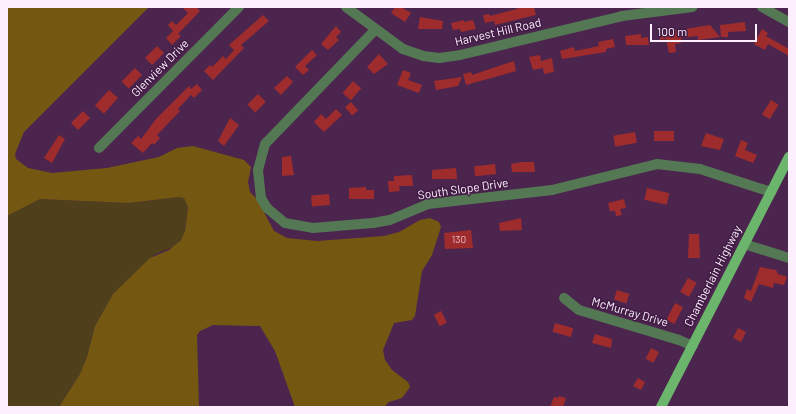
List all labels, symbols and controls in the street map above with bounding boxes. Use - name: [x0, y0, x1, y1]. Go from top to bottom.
- street label: Harvest Hill Road: [453, 15, 543, 49]
- scale bar: [652, 16, 759, 42]
- text: 100 m: [657, 24, 687, 38]
- street label: Glenview Drive: [128, 36, 192, 100]
- street label: South Slope Drive: [417, 175, 509, 203]
- street label: Chamberlain Highway: [681, 223, 745, 329]
- house number: 130: [452, 234, 466, 246]
- street label: McMurray Drive: [590, 294, 670, 330]

